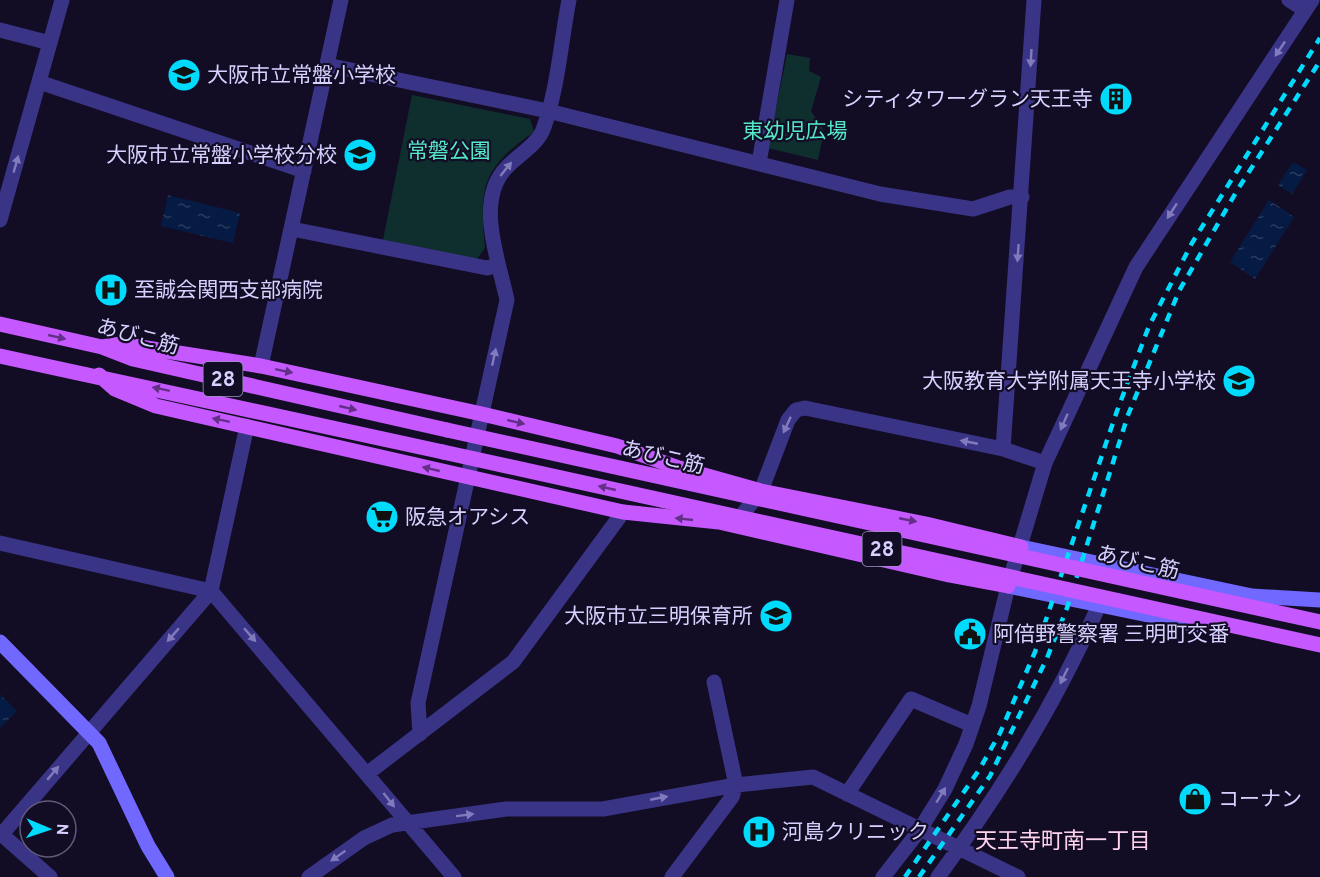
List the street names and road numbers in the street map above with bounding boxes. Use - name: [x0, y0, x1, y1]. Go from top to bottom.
- street label: あびこ筋: [94, 314, 182, 361]
- road number: 28: [204, 362, 242, 396]
- street label: あびこ筋: [619, 436, 707, 481]
- road number: 28: [862, 532, 902, 566]
- street label: あびこ筋: [1094, 541, 1182, 586]

